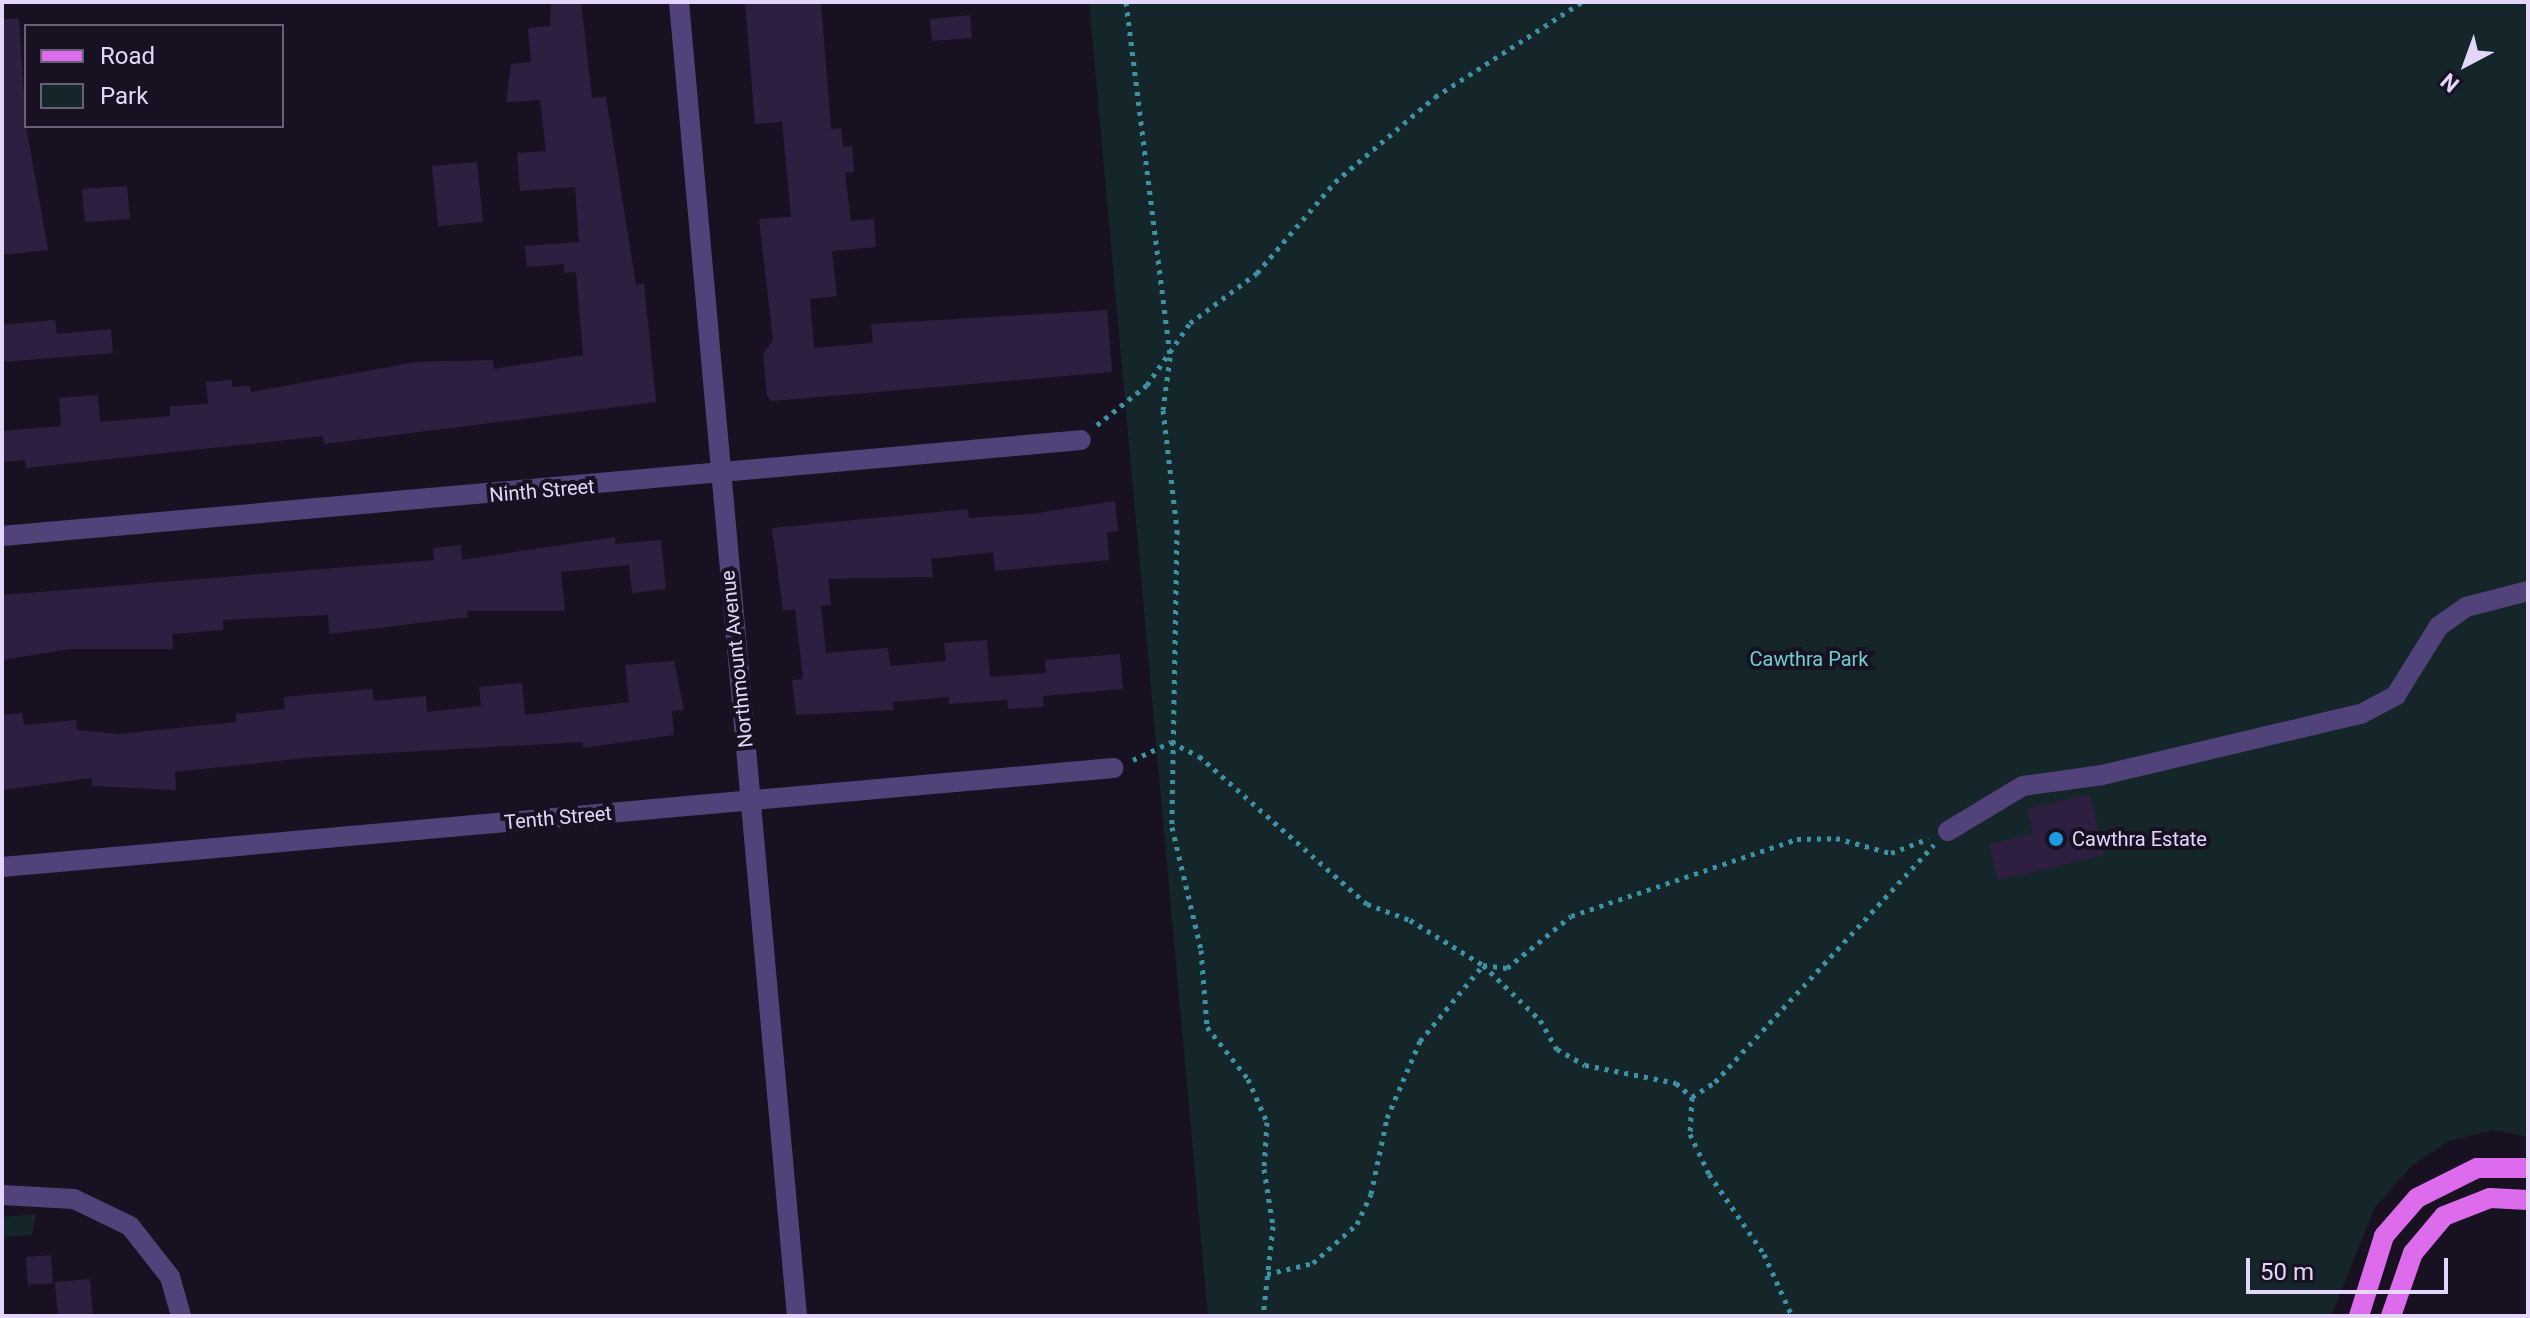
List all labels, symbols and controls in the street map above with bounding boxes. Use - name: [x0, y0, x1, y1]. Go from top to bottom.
- legend: [24, 24, 284, 128]
- north arrow: [2426, 24, 2506, 104]
- text: Road: [100, 42, 155, 70]
- text: N: [2436, 68, 2464, 97]
- text: Park: [100, 82, 148, 110]
- street label: Ninth Street: [488, 474, 596, 508]
- street label: Northmount Avenue: [716, 569, 758, 749]
- park label: Cawthra Park: [1749, 647, 1869, 671]
- street label: Tenth Street: [503, 801, 613, 835]
- place label: Cawthra Estate: [2072, 827, 2207, 851]
- marker: Cawthra Estate: [2047, 830, 2065, 848]
- scale bar: [2250, 1242, 2452, 1292]
- text: 50 m: [2260, 1258, 2314, 1286]

